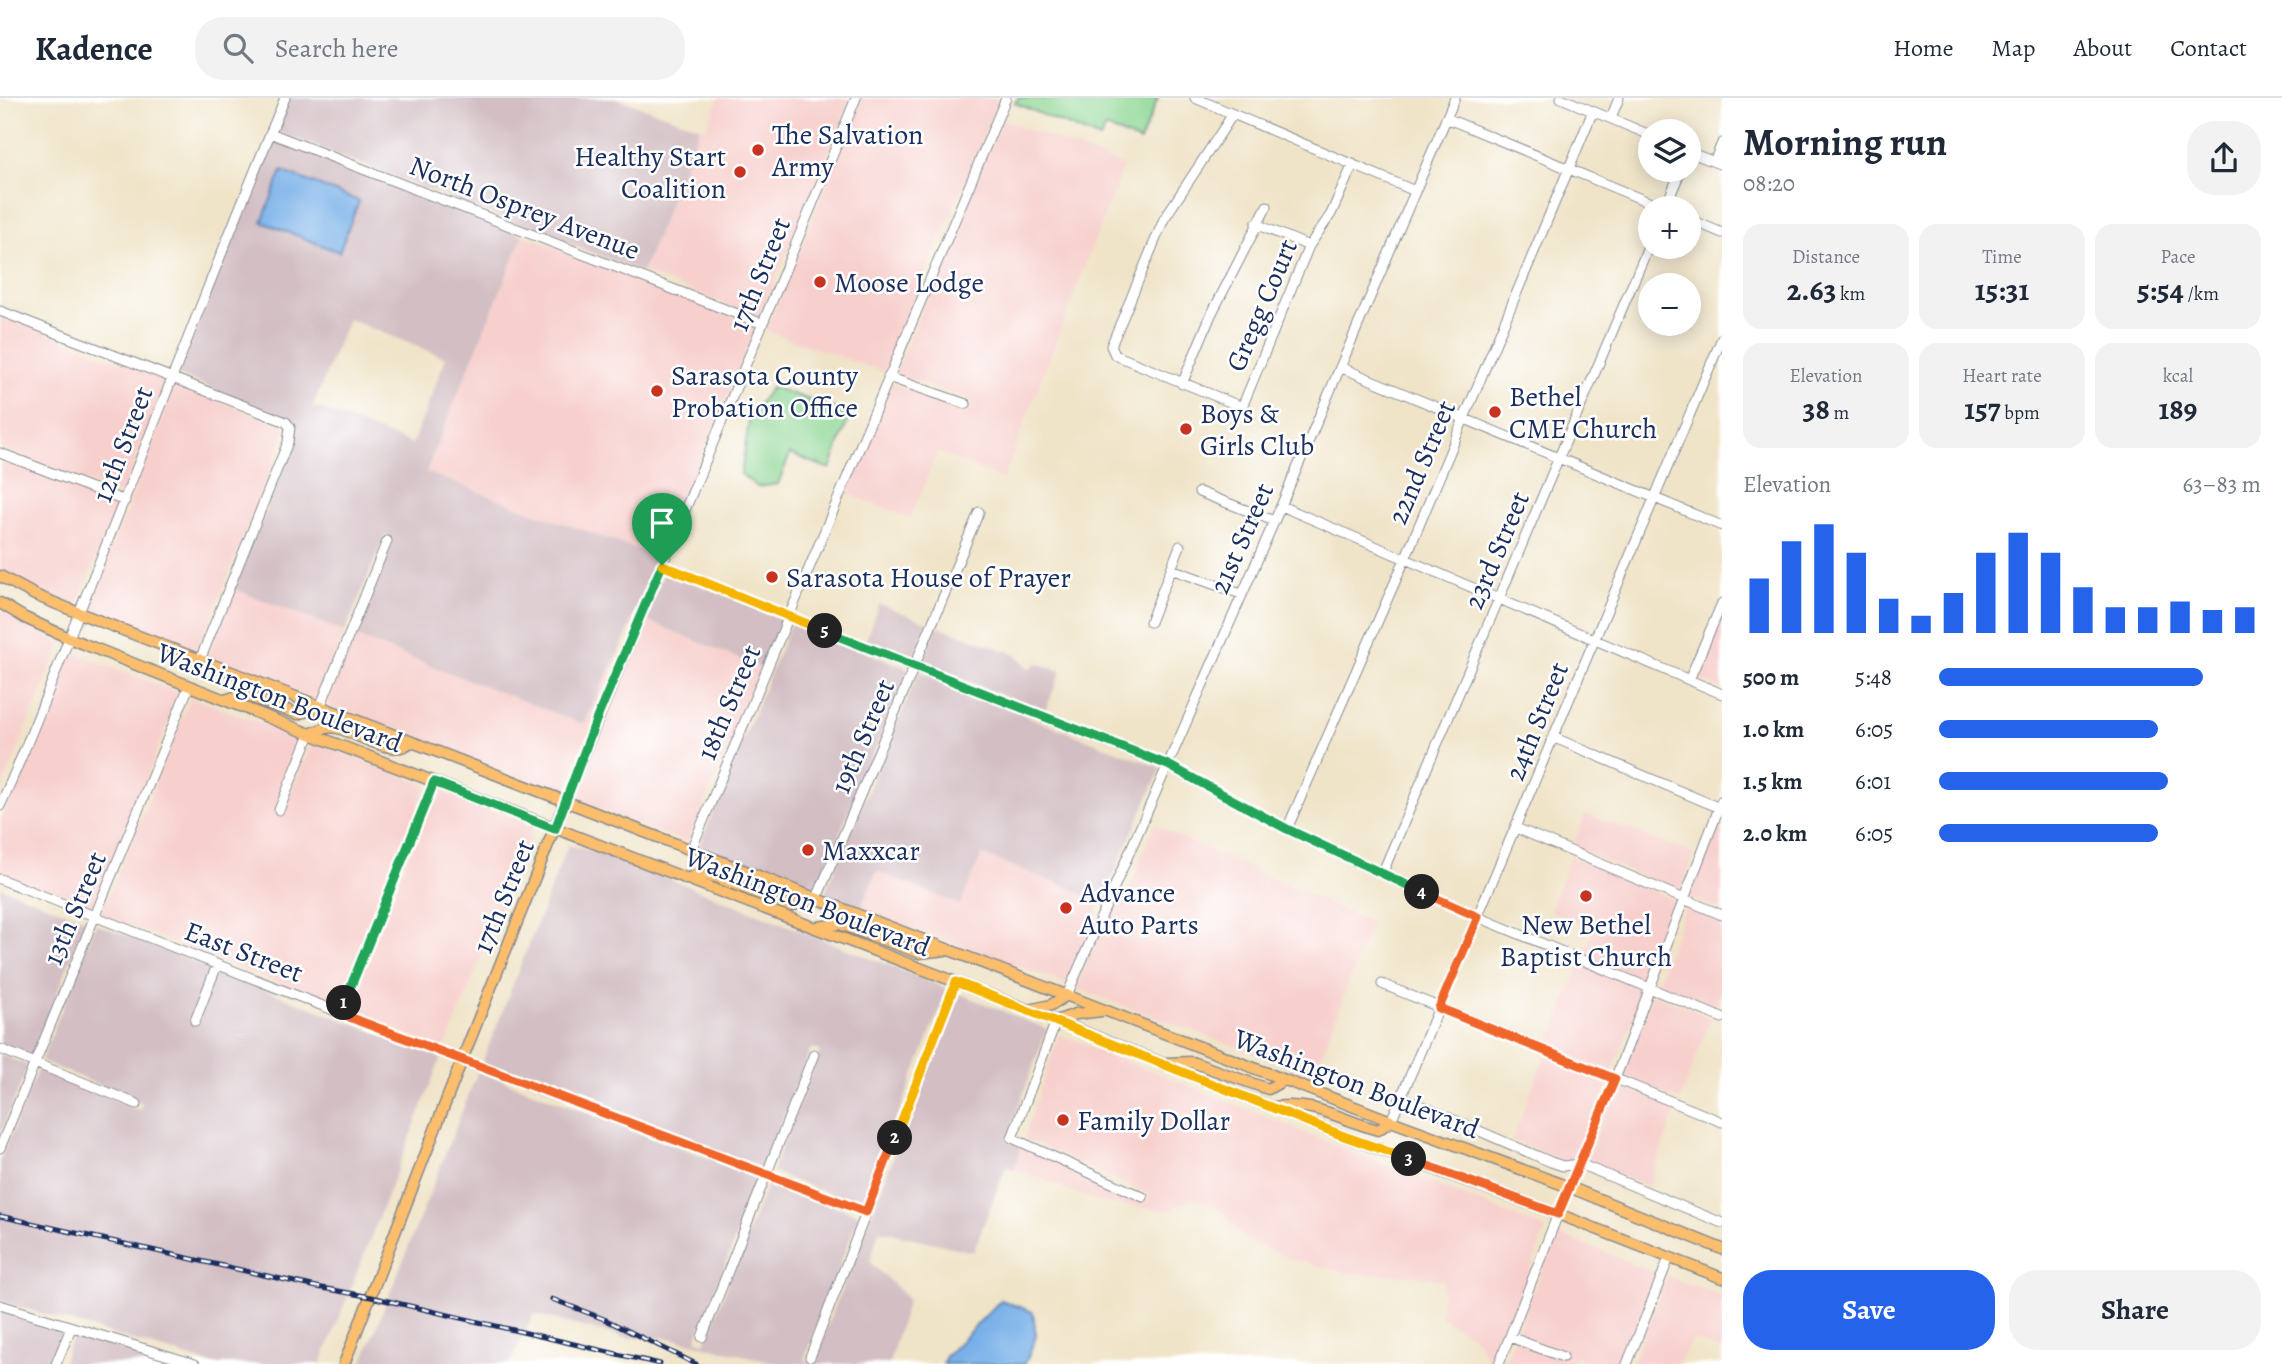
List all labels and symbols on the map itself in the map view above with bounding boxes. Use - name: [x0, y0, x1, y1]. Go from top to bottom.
- place label: The Salvation Army: [771, 116, 923, 186]
- place label: Healthy Start Coalition: [574, 138, 726, 208]
- marker: The Salvation Army: [750, 142, 766, 158]
- street label: North Osprey Avenue: [404, 147, 645, 269]
- marker: Healthy Start Coalition: [732, 164, 748, 180]
- street label: 17th Street: [720, 212, 800, 337]
- street label: Gregg Court: [1217, 233, 1307, 377]
- place label: Moose Lodge: [834, 264, 984, 302]
- marker: Moose Lodge: [812, 274, 828, 290]
- place label: Sarasota County Probation Office: [671, 357, 858, 427]
- place label: Bethel CME Church: [1509, 378, 1657, 448]
- street label: 12th Street: [83, 381, 162, 508]
- marker: Sarasota County Probation Office: [649, 383, 665, 399]
- street label: 22nd Street: [1379, 394, 1465, 530]
- place label: Boys & Girls Club: [1200, 395, 1314, 465]
- marker: Bethel CME Church: [1487, 404, 1503, 420]
- marker: Boys & Girls Club: [1178, 421, 1194, 437]
- street label: 21st Street: [1201, 477, 1283, 600]
- street label: 23rd Street: [1455, 486, 1539, 615]
- pin: [632, 493, 692, 565]
- place label: Sarasota House of Prayer: [786, 559, 1071, 597]
- marker: Sarasota House of Prayer: [764, 569, 780, 585]
- pin: 5: [808, 614, 842, 648]
- street label: Washington Boulevard: [151, 633, 409, 763]
- street label: 18th Street: [688, 639, 770, 766]
- street label: 24th Street: [1496, 657, 1578, 786]
- street label: 19th Street: [822, 673, 904, 799]
- place label: Maxxcar: [822, 832, 920, 870]
- street label: 17th Street: [464, 834, 544, 959]
- street label: Washington Boulevard: [679, 837, 937, 967]
- marker: Maxxcar: [800, 842, 816, 858]
- street label: 13th Street: [34, 846, 116, 971]
- place label: Advance Auto Parts: [1079, 874, 1199, 944]
- pin: 4: [1404, 874, 1440, 910]
- marker: New Bethel Baptist Church: [1578, 888, 1594, 904]
- marker: Advance Auto Parts: [1058, 900, 1074, 916]
- place label: New Bethel Baptist Church: [1500, 906, 1672, 976]
- street label: East Street: [179, 912, 308, 992]
- pin: 1: [326, 986, 362, 1020]
- street label: Washington Boulevard: [1228, 1019, 1486, 1149]
- place label: Family Dollar: [1077, 1102, 1231, 1140]
- marker: Family Dollar: [1055, 1112, 1071, 1128]
- pin: 2: [878, 1121, 912, 1156]
- pin: 3: [1392, 1142, 1426, 1176]

